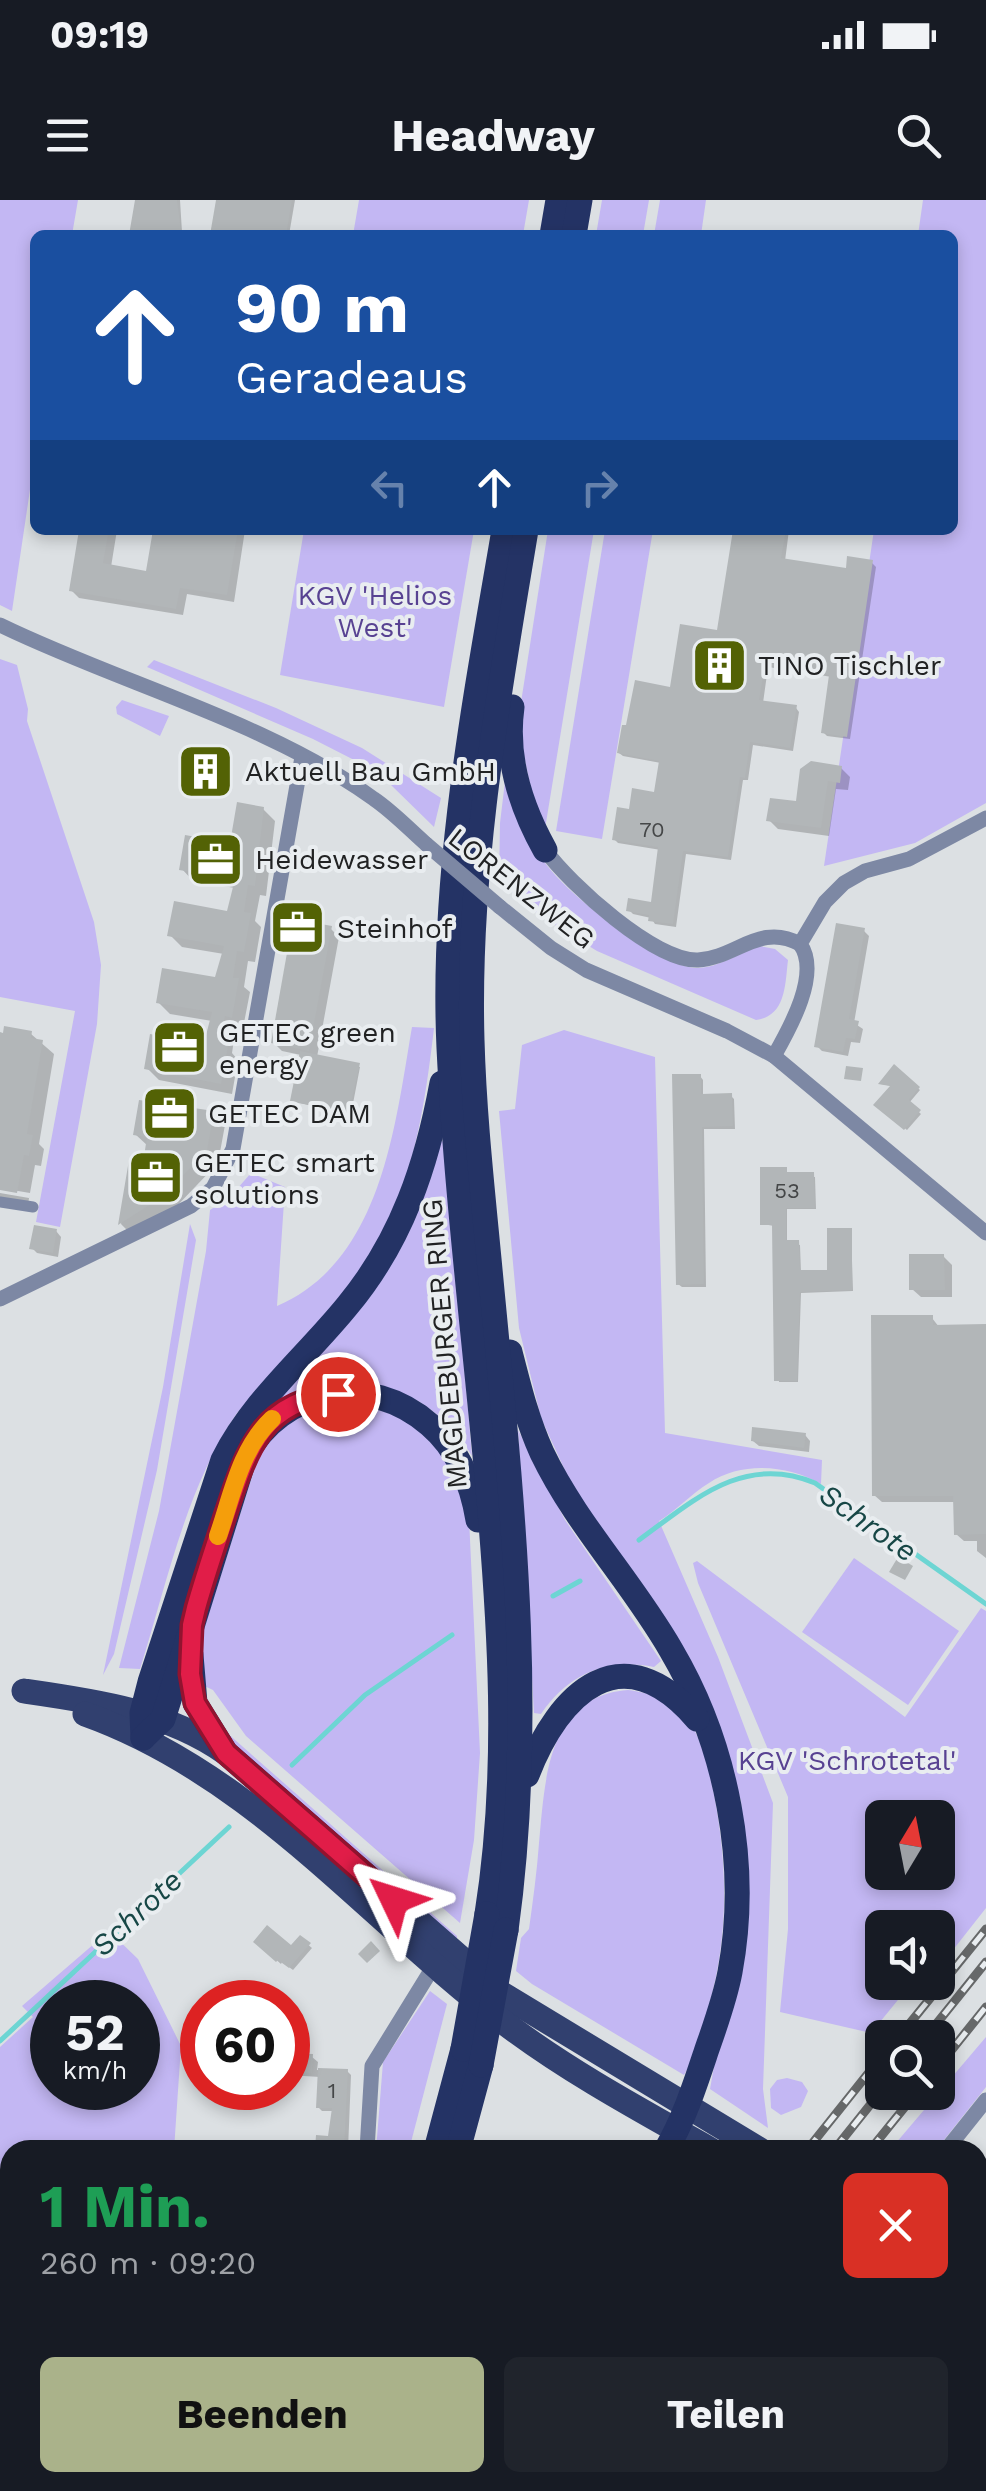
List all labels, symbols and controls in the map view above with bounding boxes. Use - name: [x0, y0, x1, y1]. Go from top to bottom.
- text: 09:19: [50, 13, 149, 57]
- icon: menu: [40, 108, 95, 163]
- icon: search: [891, 108, 946, 163]
- text: Headway: [391, 109, 595, 162]
- text: 90 m: [235, 267, 409, 349]
- icon: ahead: [70, 270, 200, 400]
- text: Geradeaus: [235, 351, 468, 404]
- icon: left: [362, 460, 417, 515]
- icon: ahead: [467, 460, 522, 515]
- icon: right: [572, 460, 627, 515]
- park label: KGV 'Helios West': [298, 579, 452, 644]
- building icon: TINO Tischler: [689, 635, 749, 695]
- place label: TINO Tischler: [758, 649, 941, 682]
- building icon: Aktuell Bau GmbH: [176, 741, 236, 801]
- place label: Aktuell Bau GmbH: [245, 755, 496, 788]
- house number: 70: [639, 817, 665, 842]
- street label: LORENZWEG: [442, 821, 601, 956]
- office icon: Heidewasser: [186, 829, 246, 889]
- place label: Heidewasser: [255, 843, 428, 876]
- office icon: Steinhof: [268, 898, 328, 958]
- place label: Steinhof: [337, 912, 453, 945]
- place label: GETEC green energy: [219, 1016, 396, 1081]
- office icon: GETEC green energy: [150, 1018, 210, 1078]
- office icon: GETEC DAM: [139, 1083, 199, 1143]
- place label: GETEC DAM: [208, 1097, 371, 1130]
- place label: GETEC smart solutions: [194, 1146, 375, 1211]
- office icon: GETEC smart solutions: [125, 1148, 185, 1208]
- house number: 53: [774, 1178, 800, 1203]
- street label: MAGDEBURGER RING: [415, 1198, 474, 1490]
- pin: [296, 1352, 381, 1437]
- icon: arrive: [311, 1367, 366, 1422]
- water label: Schrote: [813, 1476, 924, 1569]
- park label: KGV 'Schrotetal': [738, 1744, 956, 1777]
- north arrow: [865, 1800, 955, 1890]
- map controls: [865, 1800, 955, 2110]
- position arrow: [342, 1848, 446, 1952]
- water label: Schrote: [84, 1862, 189, 1963]
- button: sound: [865, 1910, 955, 2000]
- speed limit sign: 60: [180, 1980, 310, 2110]
- text: 52: [66, 2003, 124, 2062]
- button: search: [865, 2020, 955, 2110]
- text: km/h: [63, 2056, 127, 2085]
- house number: 1: [328, 2078, 336, 2103]
- text: 1 Min.: [40, 2171, 210, 2242]
- button: close: [843, 2173, 948, 2278]
- text: 260 m · 09:20: [40, 2244, 256, 2282]
- button: Beenden: [40, 2357, 484, 2472]
- button: Teilen: [504, 2357, 948, 2472]

